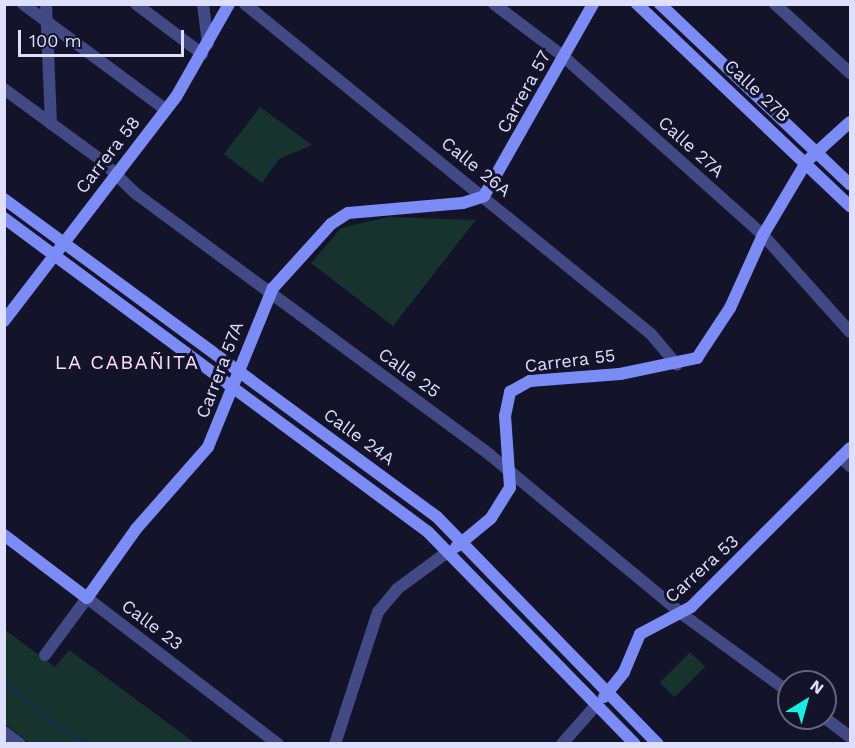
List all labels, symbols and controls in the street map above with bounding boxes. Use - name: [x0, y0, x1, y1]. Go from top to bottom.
- scale bar: [21, 18, 188, 56]
- text: 100 m: [29, 30, 82, 51]
- street label: Carrera 57: [492, 47, 556, 137]
- street label: Calle 27B: [720, 55, 794, 127]
- street label: Carrera 58: [71, 112, 145, 198]
- street label: Calle 27A: [654, 112, 728, 182]
- street label: Calle 26A: [437, 132, 515, 202]
- street label: Carrera 57A: [192, 318, 248, 422]
- street label: Calle 25: [374, 343, 444, 403]
- street label: Carrera 55: [523, 345, 617, 377]
- district label: LA CABAÑITA: [54, 350, 200, 374]
- street label: Calle 24A: [319, 404, 399, 470]
- street label: Carrera 53: [661, 530, 743, 608]
- street label: Calle 23: [117, 595, 187, 655]
- north arrow: [777, 670, 837, 730]
- text: N: [806, 676, 827, 698]

